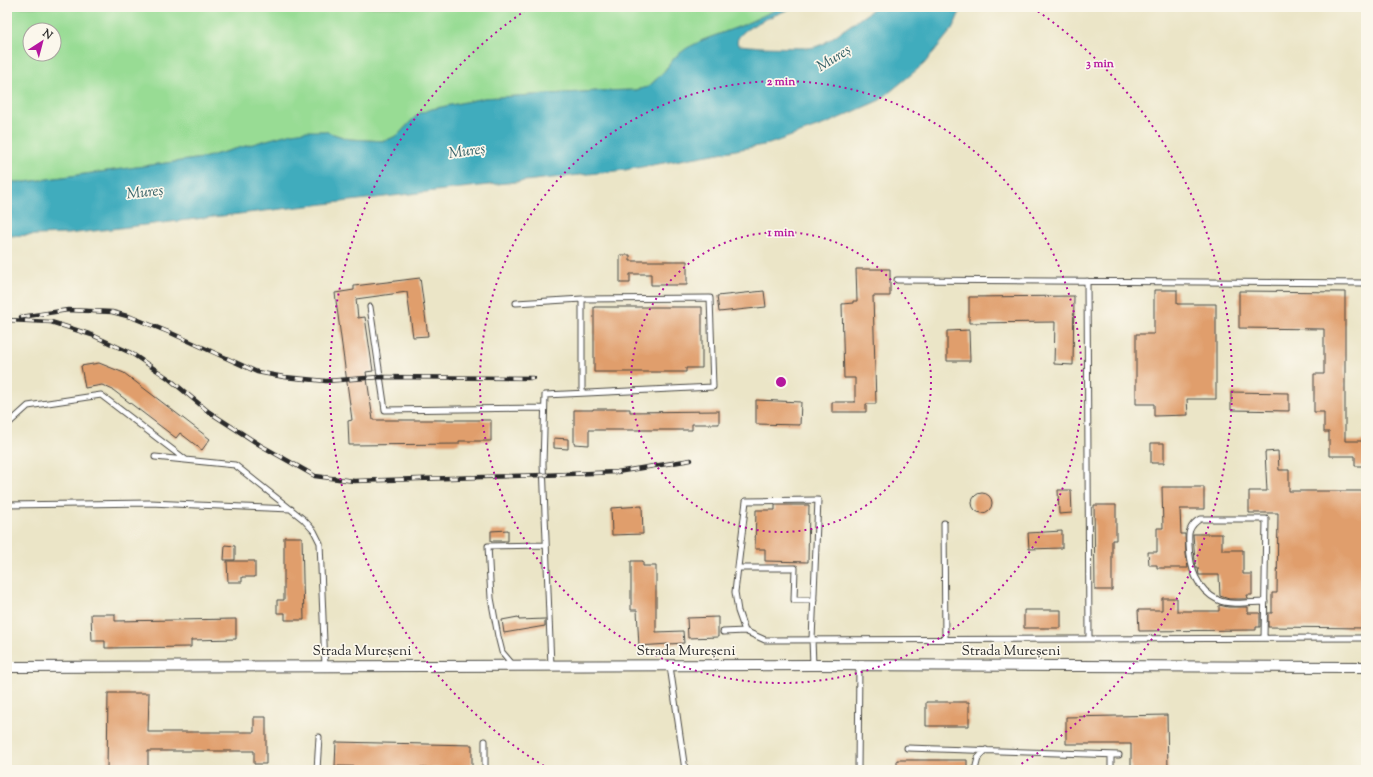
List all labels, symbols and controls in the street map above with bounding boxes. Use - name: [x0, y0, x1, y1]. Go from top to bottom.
- north arrow: [22, 22, 62, 62]
- text: N: [38, 25, 56, 44]
- water label: Mureș: [813, 40, 855, 78]
- text: 3 min: [1086, 55, 1115, 73]
- text: 2 min: [767, 73, 796, 91]
- water label: Mureș: [447, 139, 487, 165]
- water label: Mureș: [126, 181, 164, 205]
- text: 1 min: [766, 224, 795, 242]
- centre of rings: [774, 375, 788, 389]
- street label: Strada Mureșeni: [313, 642, 411, 662]
- street label: Strada Mureșeni: [637, 642, 735, 662]
- street label: Strada Mureșeni: [962, 642, 1060, 662]

